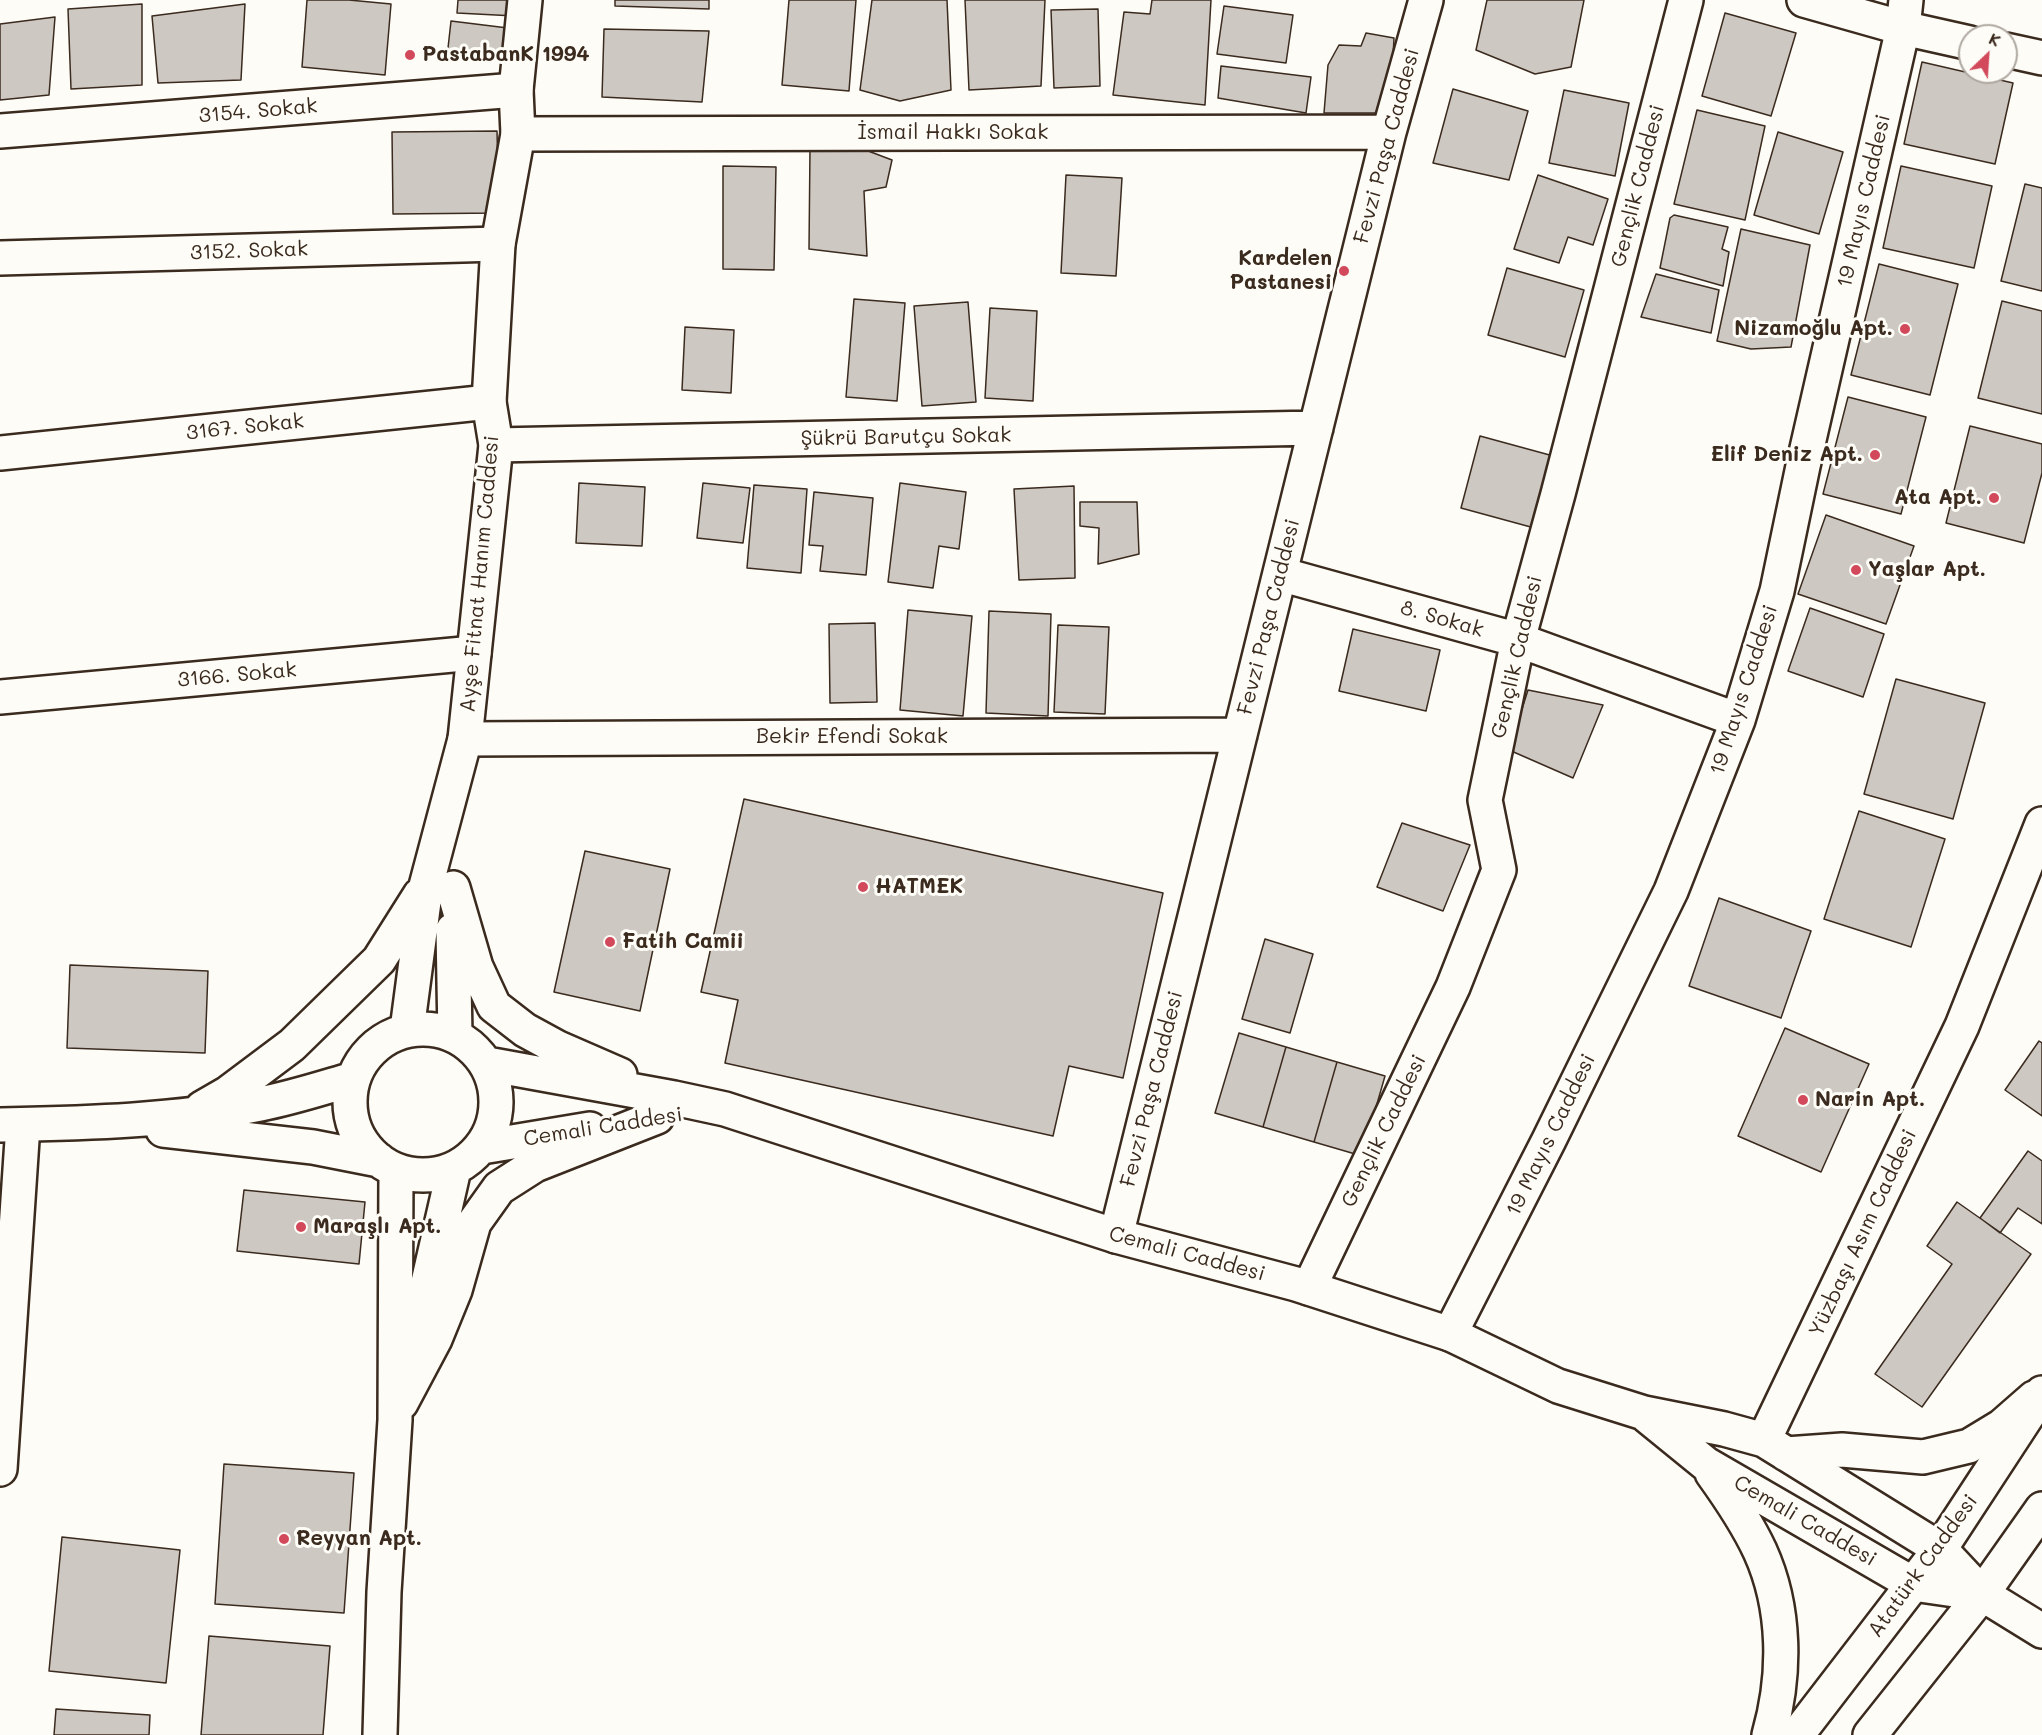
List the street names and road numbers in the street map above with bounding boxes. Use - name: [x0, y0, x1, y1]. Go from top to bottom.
- street label: Fevzi Paşa Caddesi: [1349, 46, 1425, 246]
- street label: 3154. Sokak: [198, 93, 318, 129]
- street label: Gençlik Caddesi: [1606, 102, 1670, 270]
- street label: 19 Mayıs Caddesi: [1832, 112, 1896, 290]
- street label: İsmail Hakkı Sokak: [858, 120, 1048, 146]
- street label: 3152. Sokak: [189, 236, 309, 266]
- street label: 3167. Sokak: [185, 408, 305, 446]
- street label: Şükrü Barutçu Sokak: [800, 423, 1012, 451]
- street label: Ayşe Fitnat Hanım Caddesi: [455, 434, 505, 714]
- street label: Fevzi Paşa Caddesi: [1232, 516, 1306, 718]
- street label: Gençlik Caddesi: [1486, 573, 1548, 741]
- street label: 8. Sokak: [1398, 595, 1486, 643]
- street label: 19 Mayıs Caddesi: [1705, 602, 1783, 778]
- street label: 3166. Sokak: [176, 657, 298, 693]
- street label: Bekir Efendi Sokak: [756, 724, 948, 750]
- street label: Fevzi Paşa Caddesi: [1115, 988, 1189, 1190]
- street label: 19 Mayıs Caddesi: [1501, 1050, 1601, 1220]
- street label: Gençlik Caddesi: [1336, 1051, 1432, 1211]
- street label: Cemali Caddesi: [522, 1102, 684, 1152]
- street label: Yüzbaşı Asım Caddesi: [1804, 1125, 1922, 1341]
- street label: Cemali Caddesi: [1106, 1221, 1268, 1287]
- street label: Cemali Caddesi: [1729, 1470, 1881, 1572]
- street label: Atatürk Caddesi: [1863, 1490, 1983, 1642]

